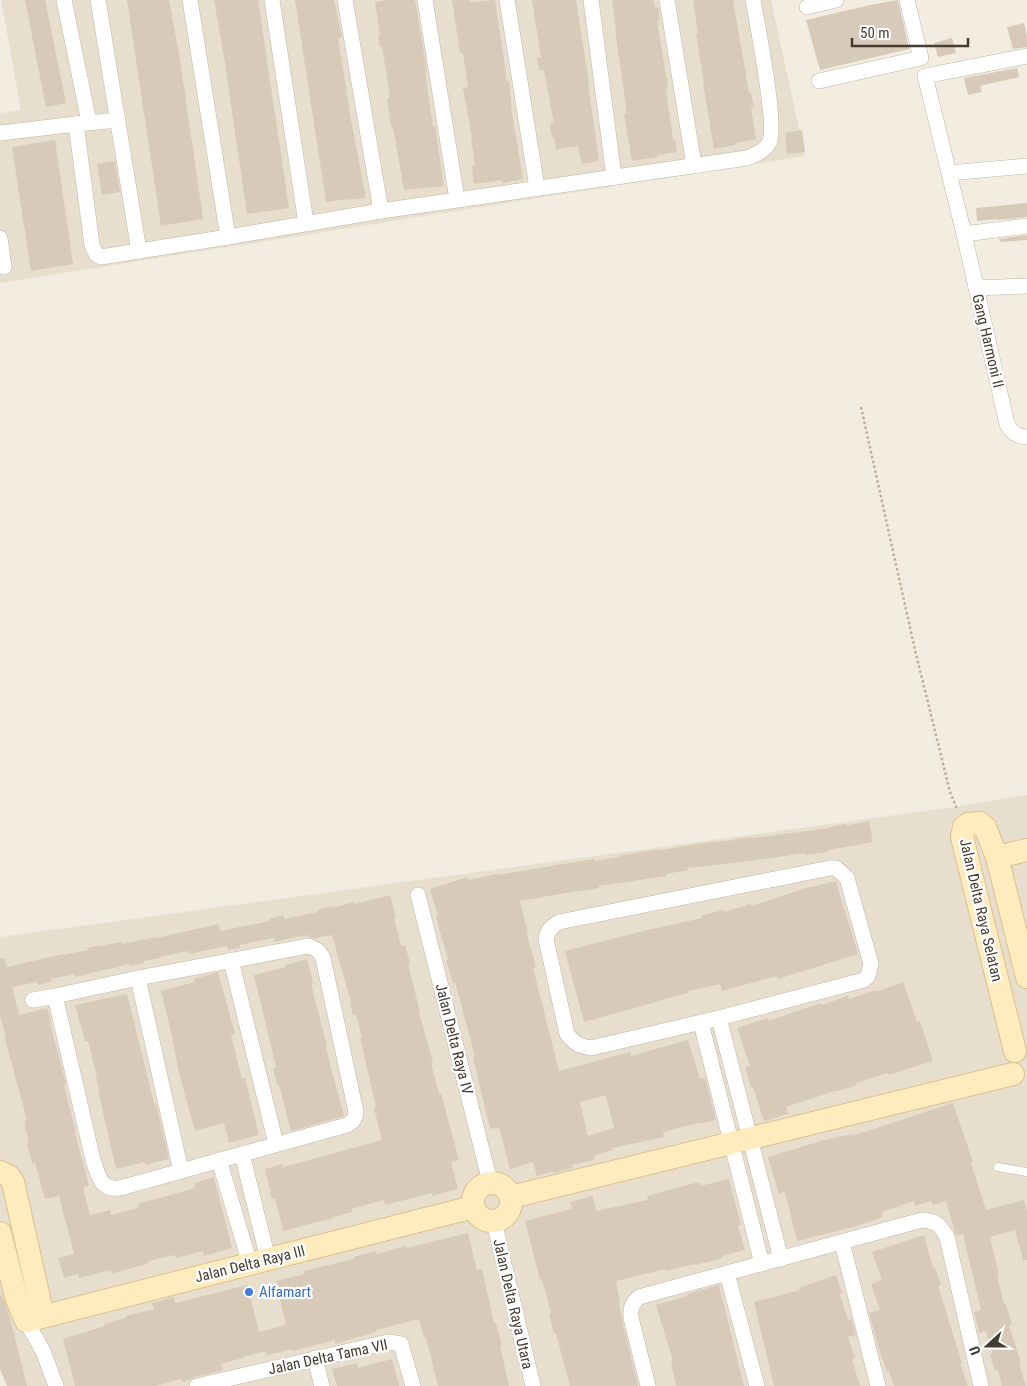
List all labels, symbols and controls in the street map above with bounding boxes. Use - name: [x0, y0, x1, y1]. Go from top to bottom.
- scale bar: [852, 15, 968, 47]
- text: 50 m: [860, 24, 890, 42]
- street label: Gang Harmoni II: [968, 292, 1008, 390]
- street label: Jalan Delta Raya Selatan: [956, 837, 1006, 983]
- street label: Jalan Delta Raya IV: [431, 982, 477, 1097]
- street label: Jalan Delta Raya Utara: [489, 1237, 537, 1371]
- street label: Jalan Delta Raya III: [193, 1242, 307, 1286]
- place label: Alfamart: [259, 1283, 311, 1301]
- marker: Alfamart: [243, 1286, 255, 1298]
- north arrow: [962, 1321, 1012, 1371]
- street label: Jalan Delta Tama VII: [267, 1336, 389, 1378]
- text: U: [966, 1344, 984, 1357]

